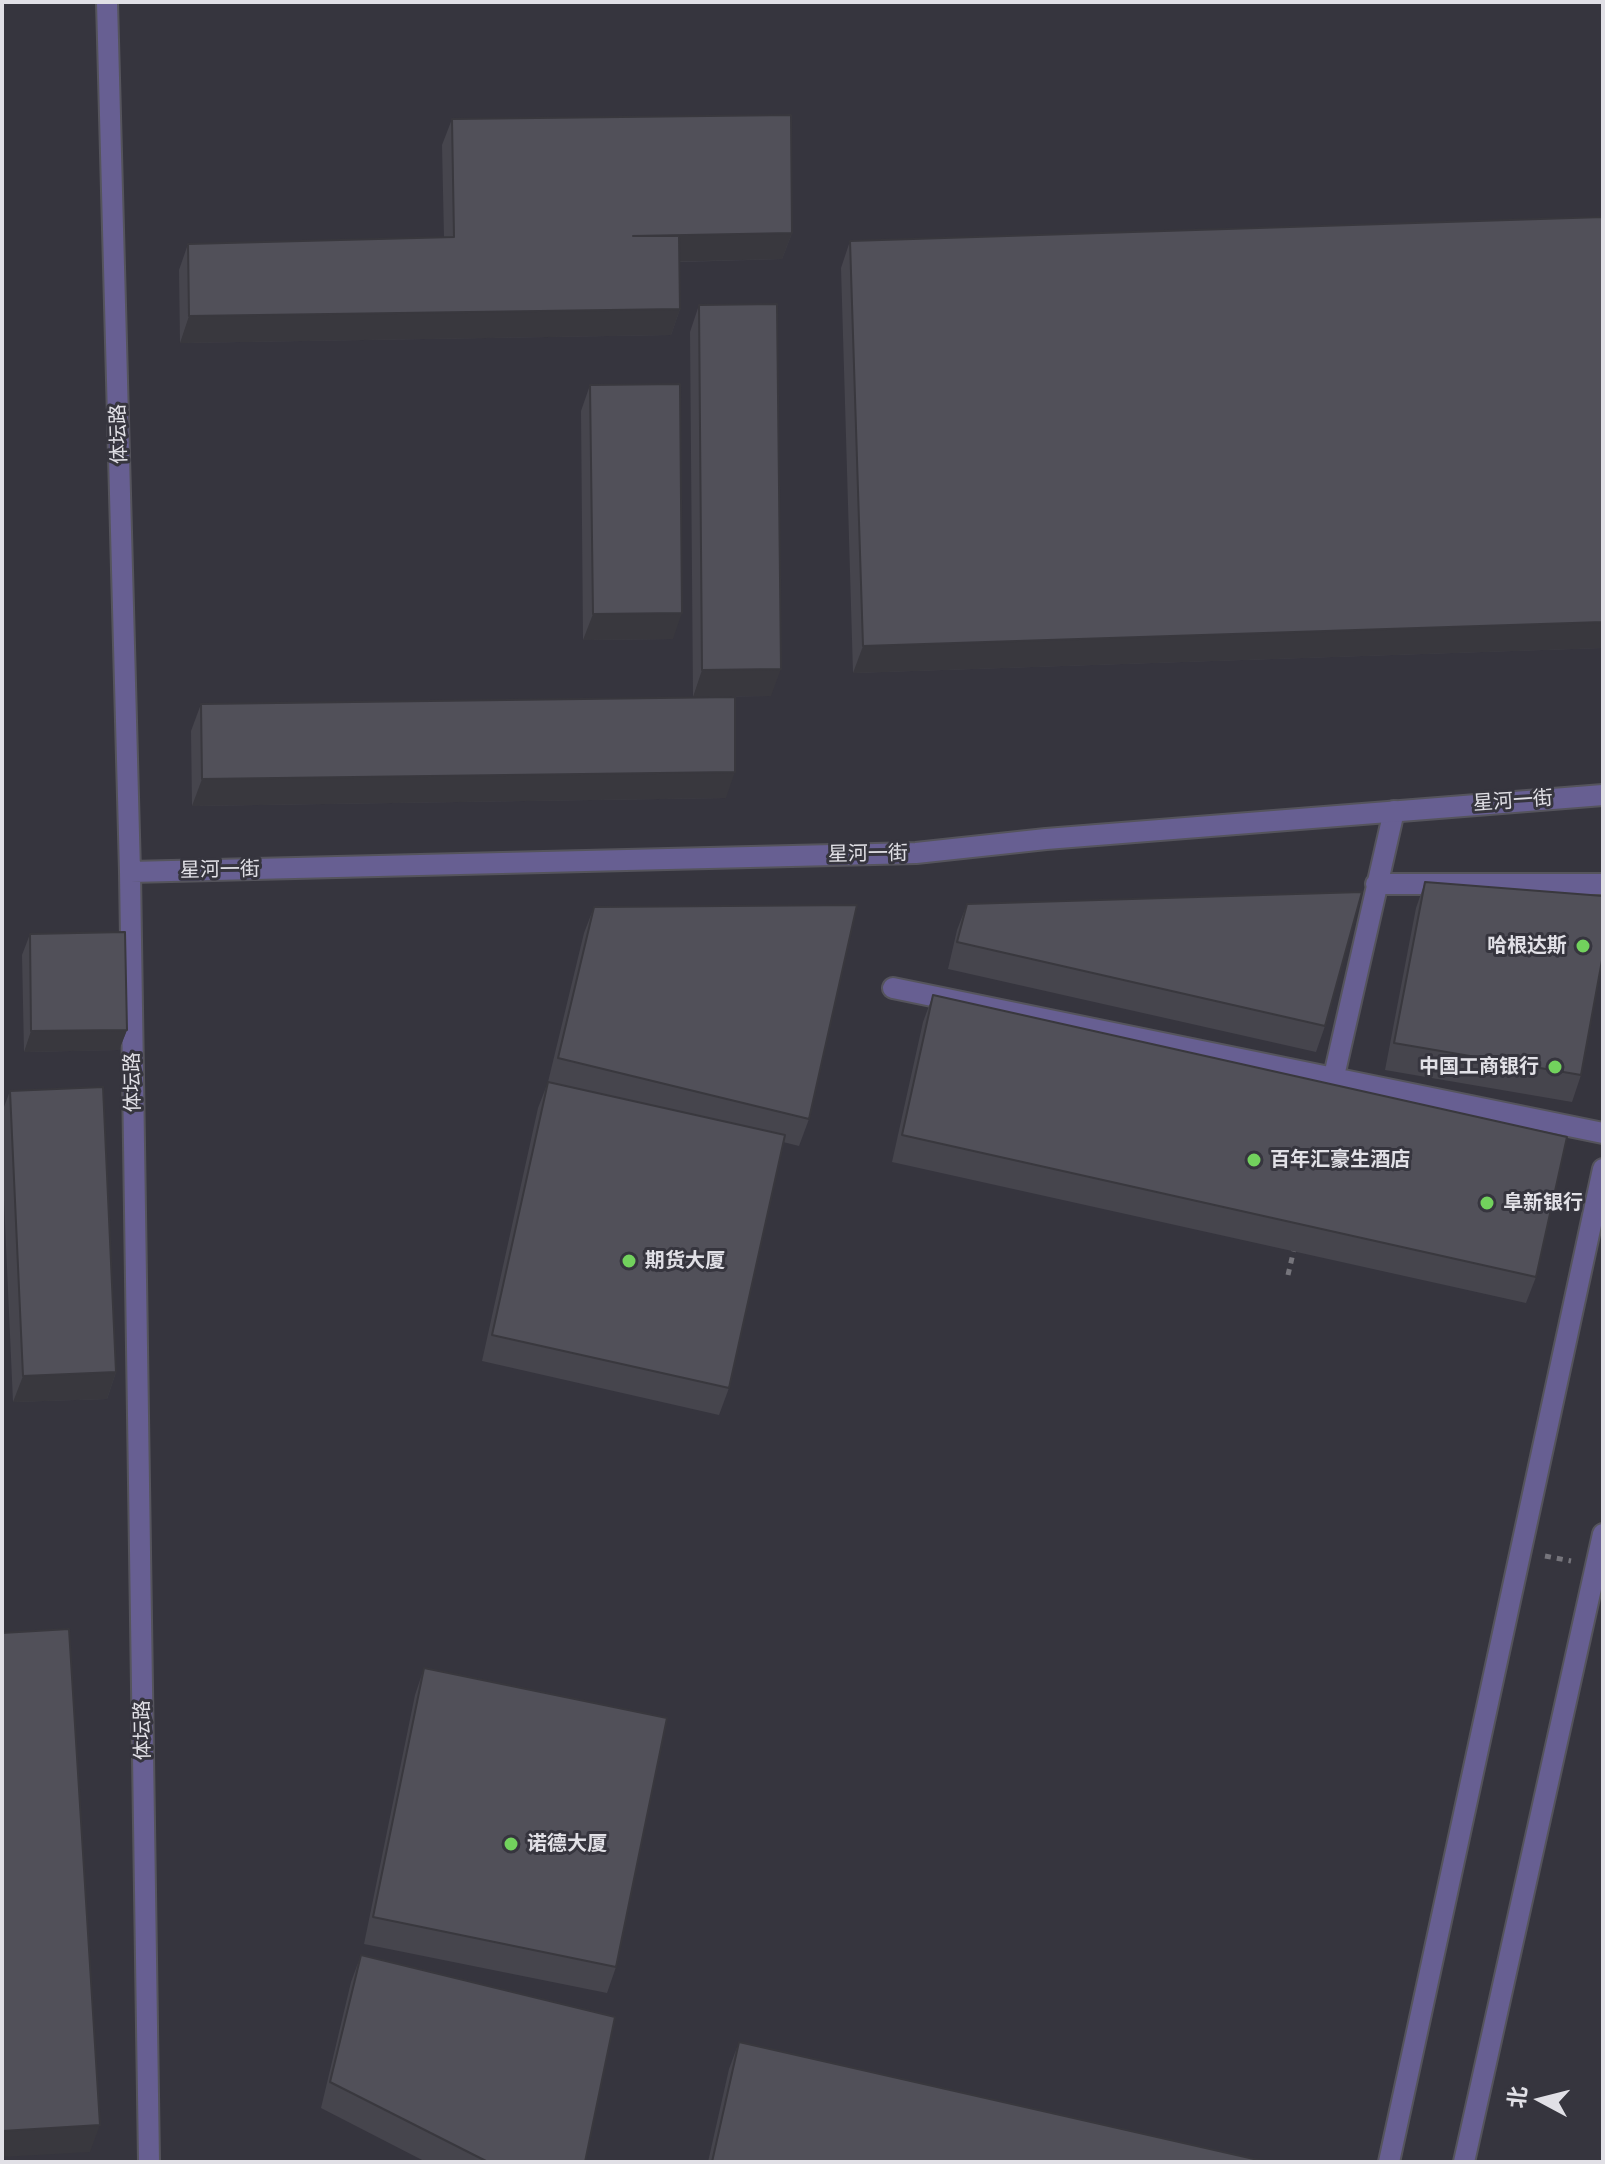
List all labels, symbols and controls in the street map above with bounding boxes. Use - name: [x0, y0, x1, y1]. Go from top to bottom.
- street label: 体坛路: [106, 404, 132, 464]
- street label: 星河一街: [1472, 786, 1554, 816]
- street label: 星河一街: [828, 841, 908, 867]
- street label: 星河一街: [180, 857, 260, 883]
- place label: 哈根达斯: [1487, 934, 1567, 958]
- marker: 哈根达斯: [1574, 937, 1592, 955]
- street label: 体坛路: [120, 1052, 146, 1112]
- place label: 中国工商银行: [1419, 1055, 1539, 1079]
- marker: 中国工商银行: [1546, 1058, 1564, 1076]
- place label: 百年汇豪生酒店: [1270, 1148, 1410, 1172]
- marker: 百年汇豪生酒店: [1245, 1151, 1263, 1169]
- place label: 阜新银行: [1503, 1191, 1583, 1215]
- marker: 阜新银行: [1478, 1194, 1496, 1212]
- place label: 期货大厦: [645, 1249, 725, 1273]
- marker: 期货大厦: [620, 1252, 638, 1270]
- street label: 体坛路: [130, 1700, 156, 1760]
- place label: 诺德大厦: [527, 1832, 607, 1856]
- marker: 诺德大厦: [502, 1835, 520, 1853]
- north arrow: [1501, 2060, 1581, 2140]
- text: 北: [1503, 2085, 1531, 2110]

